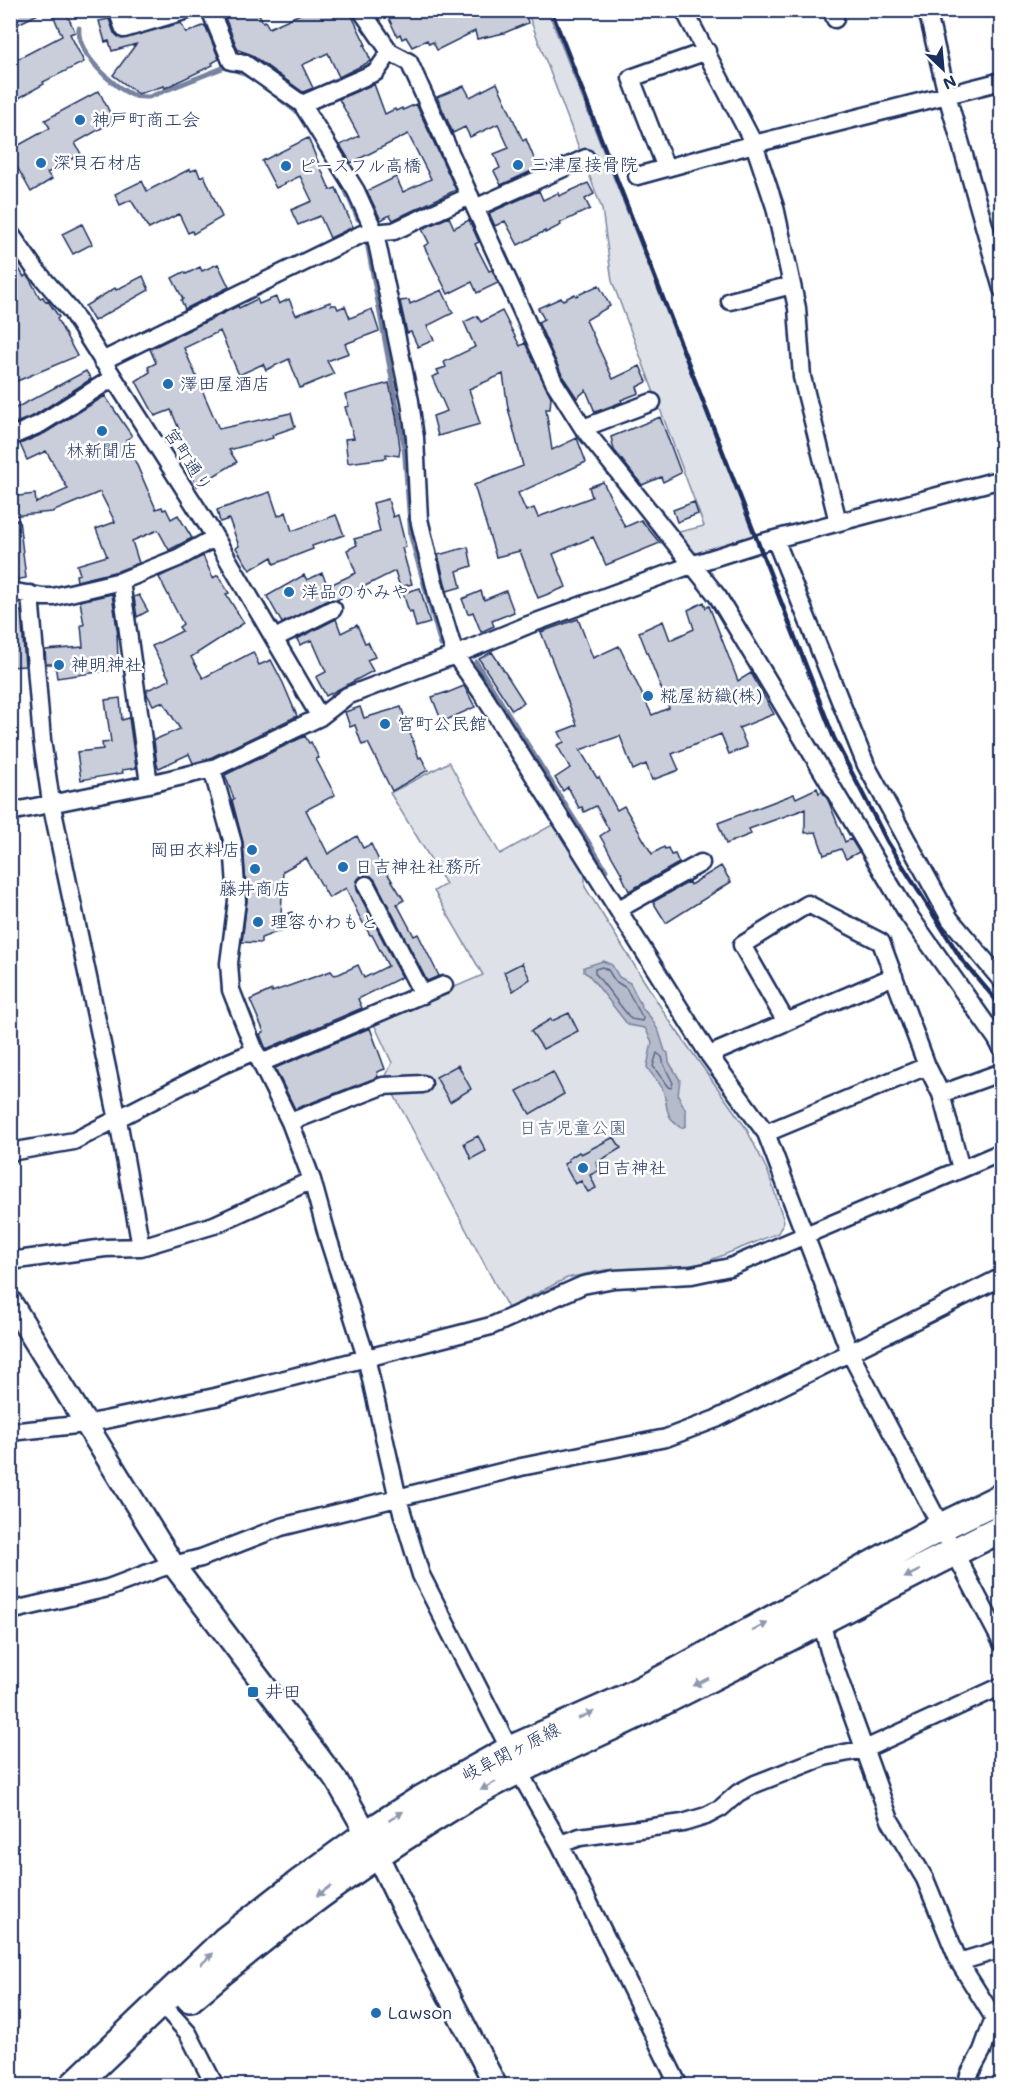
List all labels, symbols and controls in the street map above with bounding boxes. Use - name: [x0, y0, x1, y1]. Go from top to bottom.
- north arrow: [913, 39, 973, 99]
- text: N: [940, 71, 960, 95]
- place label: 神戸町商工会: [92, 107, 200, 131]
- marker: 神戸町商工会: [73, 113, 87, 127]
- place label: 深貝石材店: [53, 150, 143, 174]
- place label: 三津屋接骨院: [530, 152, 638, 176]
- place label: ピースフル高橋: [298, 153, 421, 177]
- marker: 深貝石材店: [34, 156, 48, 170]
- marker: 三津屋接骨院: [511, 158, 525, 172]
- marker: ピースフル高橋: [279, 159, 293, 173]
- place label: 澤田屋酒店: [180, 371, 270, 395]
- marker: 澤田屋酒店: [161, 377, 175, 391]
- street label: 宮町通り: [159, 423, 219, 496]
- marker: 林新聞店: [95, 424, 109, 438]
- place label: 林新聞店: [66, 438, 138, 462]
- place label: 洋品のかみや: [301, 579, 409, 603]
- marker: 洋品のかみや: [282, 585, 296, 599]
- place label: 神明神社: [71, 652, 143, 676]
- marker: 神明神社: [52, 658, 66, 672]
- place label: 糀屋紡織(株): [660, 683, 762, 707]
- marker: 糀屋紡織(株): [641, 689, 655, 703]
- place label: 宮町公民館: [397, 711, 487, 735]
- marker: 宮町公民館: [378, 717, 392, 731]
- place label: 岡田衣料店: [150, 837, 240, 861]
- marker: 岡田衣料店: [245, 843, 259, 857]
- place label: 日吉神社社務所: [355, 854, 481, 878]
- marker: 日吉神社社務所: [336, 860, 350, 874]
- marker: 藤井商店: [248, 862, 262, 876]
- place label: 藤井商店: [219, 876, 291, 900]
- place label: 理容かわもと: [270, 909, 378, 933]
- marker: 理容かわもと: [251, 915, 265, 929]
- park label: 日吉児童公園: [519, 1115, 627, 1139]
- place label: 日吉神社: [595, 1155, 667, 1179]
- marker: 日吉神社: [576, 1161, 590, 1175]
- one-way arrow: [903, 1569, 920, 1579]
- one-way arrow: [752, 1622, 769, 1632]
- one-way arrow: [692, 1677, 709, 1686]
- place label: 井田: [265, 1679, 301, 1703]
- marker: 井田: [246, 1685, 260, 1699]
- one-way arrow: [578, 1711, 595, 1720]
- street label: 岐阜関ヶ原線: [457, 1716, 564, 1786]
- one-way arrow: [479, 1781, 496, 1791]
- one-way arrow: [387, 1810, 403, 1822]
- one-way arrow: [317, 1885, 333, 1897]
- one-way arrow: [199, 1952, 214, 1966]
- place label: Lawson: [388, 2000, 452, 2024]
- marker: Lawson: [369, 2006, 383, 2020]

